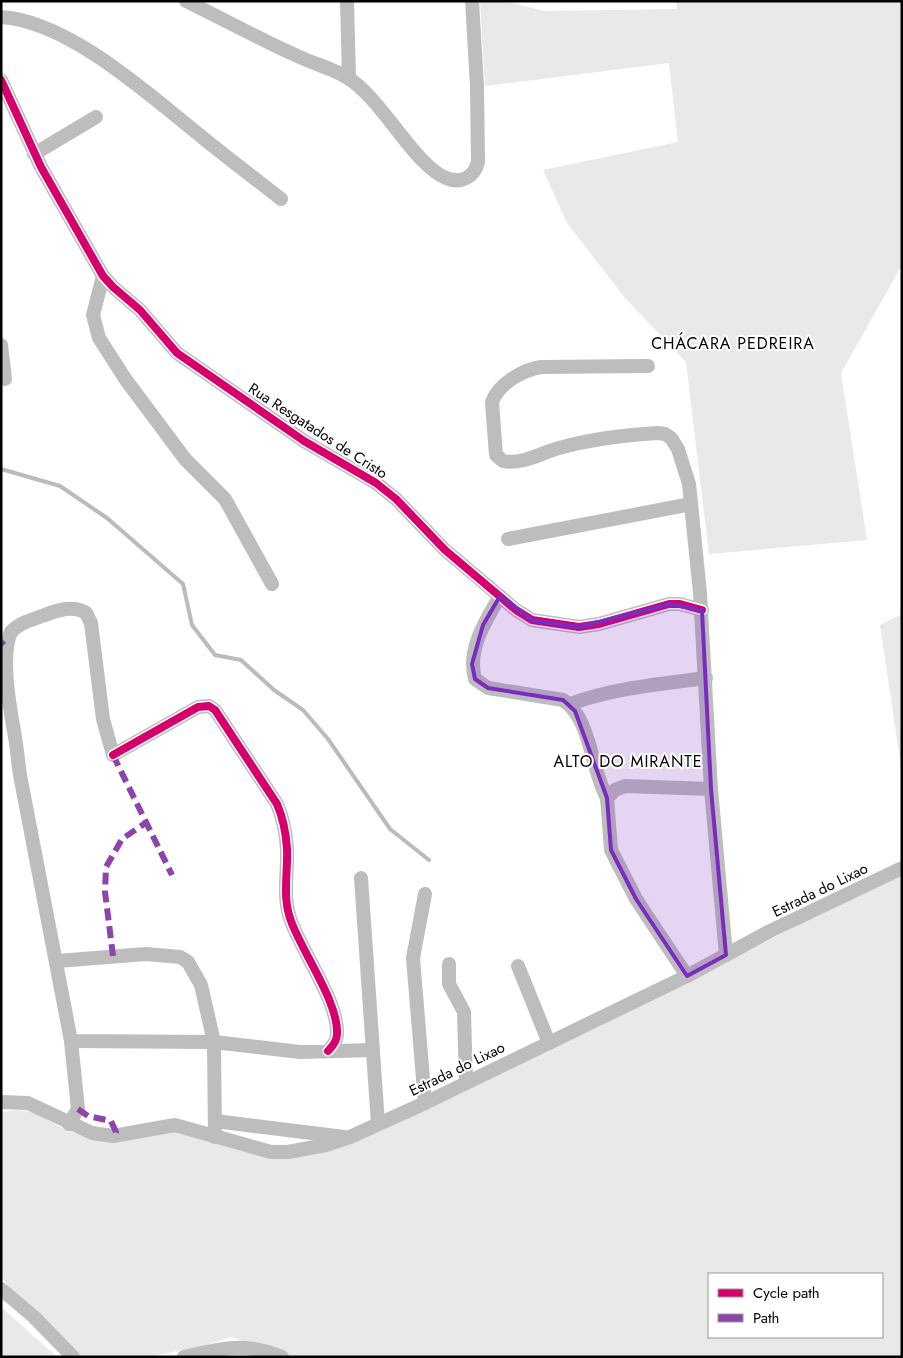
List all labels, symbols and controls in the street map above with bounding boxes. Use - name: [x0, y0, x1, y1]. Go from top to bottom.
- district label: CHÁCARA PEDREIRA: [651, 332, 815, 355]
- street label: Rua Resgatados de Cristo: [244, 378, 392, 484]
- district label: ALTO DO MIRANTE: [553, 750, 703, 773]
- street label: Estrada do Lixao: [768, 857, 872, 923]
- street label: Estrada do Lixao: [405, 1036, 509, 1102]
- legend: [708, 1273, 883, 1338]
- text: Cycle path: [753, 1282, 820, 1304]
- text: Path: [753, 1307, 779, 1329]

